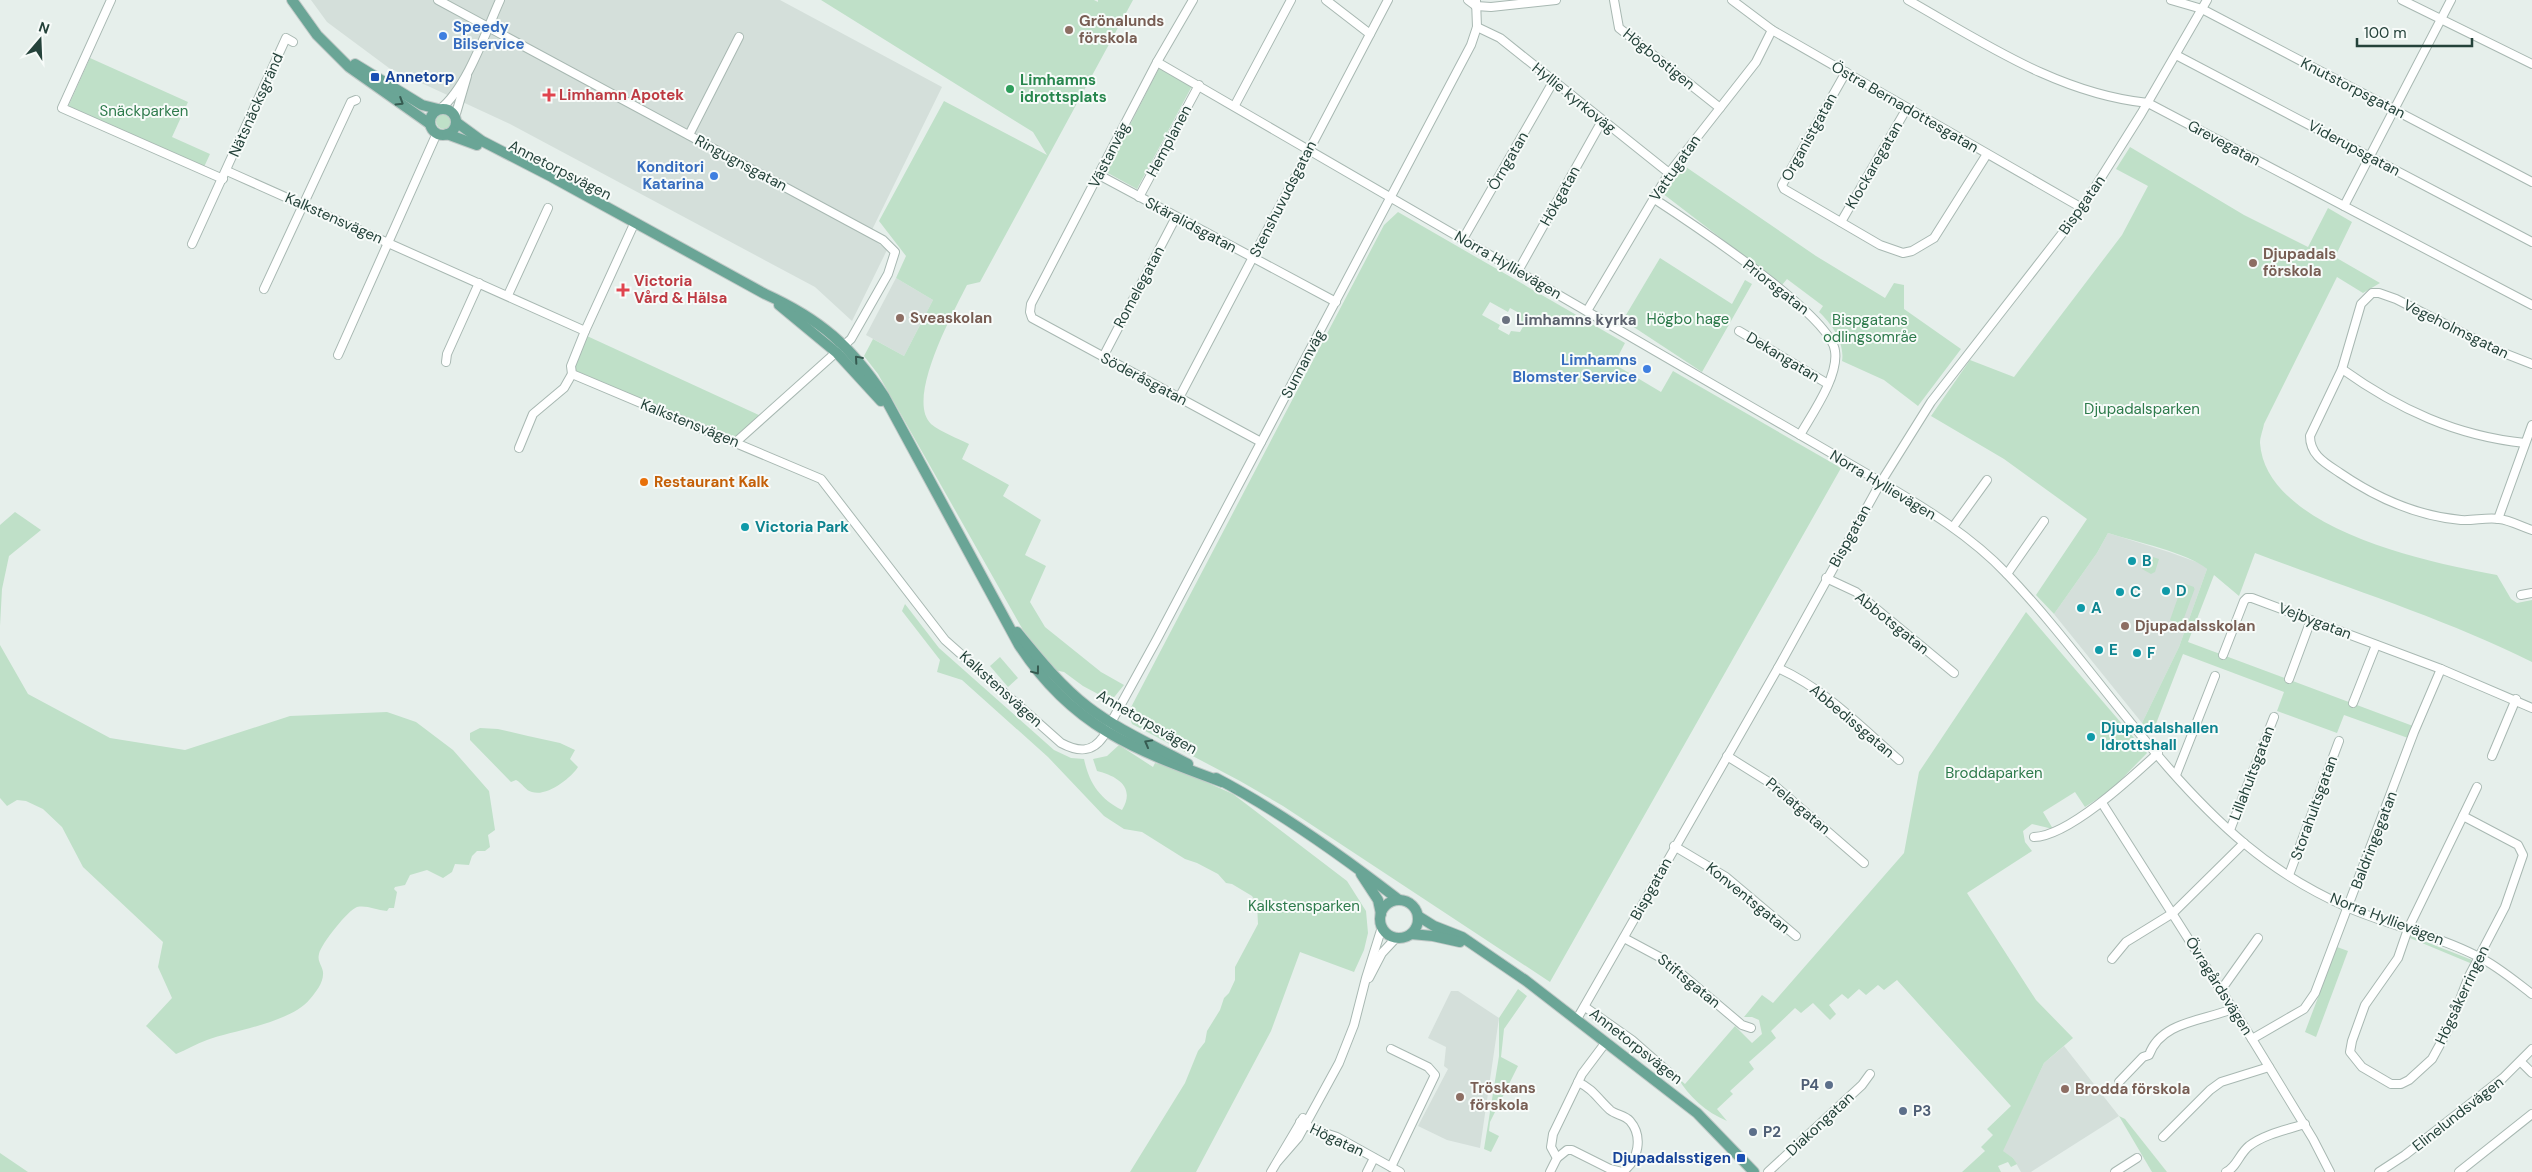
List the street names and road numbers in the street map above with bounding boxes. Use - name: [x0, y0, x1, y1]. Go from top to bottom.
- street label: Högbostigen: [1619, 24, 1699, 94]
- street label: Nätsnäcksgränd: [224, 50, 288, 160]
- street label: Knutstorpsgatan: [2297, 53, 2409, 123]
- street label: Östra Bernadottesgatan: [1828, 57, 1982, 157]
- street label: Hyllie kyrkoväg: [1528, 58, 1620, 138]
- street label: Organistgatan: [1777, 89, 1841, 185]
- street label: Hemplanen: [1142, 102, 1196, 180]
- street label: Grevegatan: [2184, 115, 2264, 171]
- street label: Viderupsgatan: [2304, 115, 2404, 181]
- street label: Klockaregatan: [1841, 118, 1907, 212]
- street label: Västanväg: [1084, 119, 1134, 191]
- street label: Örngatan: [1483, 128, 1533, 194]
- street label: Ringugnsgatan: [691, 130, 791, 196]
- street label: Vattugatan: [1645, 131, 1705, 205]
- street label: Annetorpsvägen: [505, 135, 615, 205]
- street label: Stenshuvudsgatan: [1245, 137, 1321, 261]
- street label: Hökgatan: [1535, 162, 1585, 230]
- street label: Bispgatan: [2054, 171, 2110, 239]
- street label: Kalkstensvägen: [282, 187, 386, 249]
- street label: Skäralidsgatan: [1142, 192, 1240, 258]
- street label: Norra Hyllievägen: [1451, 226, 1565, 304]
- street label: Romelegatan: [1109, 243, 1169, 331]
- street label: Priorsgatan: [1739, 255, 1813, 319]
- street label: Vegeholmsgatan: [2400, 295, 2512, 363]
- street label: Sunnanväg: [1277, 326, 1329, 402]
- street label: Dekangatan: [1743, 327, 1823, 387]
- street label: Söderåsgatan: [1097, 348, 1191, 410]
- street label: Kalkstensvägen: [638, 394, 742, 452]
- street label: Norra Hyllievägen: [1826, 445, 1940, 525]
- street label: Bispgatan: [1825, 501, 1875, 571]
- street label: Abbotsgatan: [1851, 587, 1933, 659]
- street label: Vejbygatan: [2276, 598, 2354, 644]
- street label: Kalkstensvägen: [955, 646, 1047, 732]
- street label: Abbedissgatan: [1806, 680, 1898, 762]
- street label: Annetorpsvägen: [1093, 685, 1201, 759]
- street label: Lillahultsgatan: [2225, 723, 2279, 823]
- street label: Storahultsgatan: [2286, 753, 2342, 863]
- street label: Prelatgatan: [1761, 773, 1835, 839]
- street label: Baldringegatan: [2346, 788, 2402, 892]
- street label: Bispgatan: [1626, 854, 1676, 924]
- street label: Konventsgatan: [1702, 858, 1794, 938]
- street label: Norra Hyllievägen: [2327, 888, 2447, 950]
- street label: Övragårdsvägen: [2181, 933, 2257, 1039]
- street label: Högsåkerringen: [2430, 942, 2494, 1048]
- street label: Stiftsgatan: [1653, 949, 1725, 1013]
- street label: Annetorpsvägen: [1585, 1003, 1687, 1089]
- street label: Elinelundsvägen: [2408, 1072, 2508, 1156]
- street label: Diakongatan: [1782, 1088, 1858, 1160]
- street label: Högatan: [1307, 1119, 1367, 1161]

